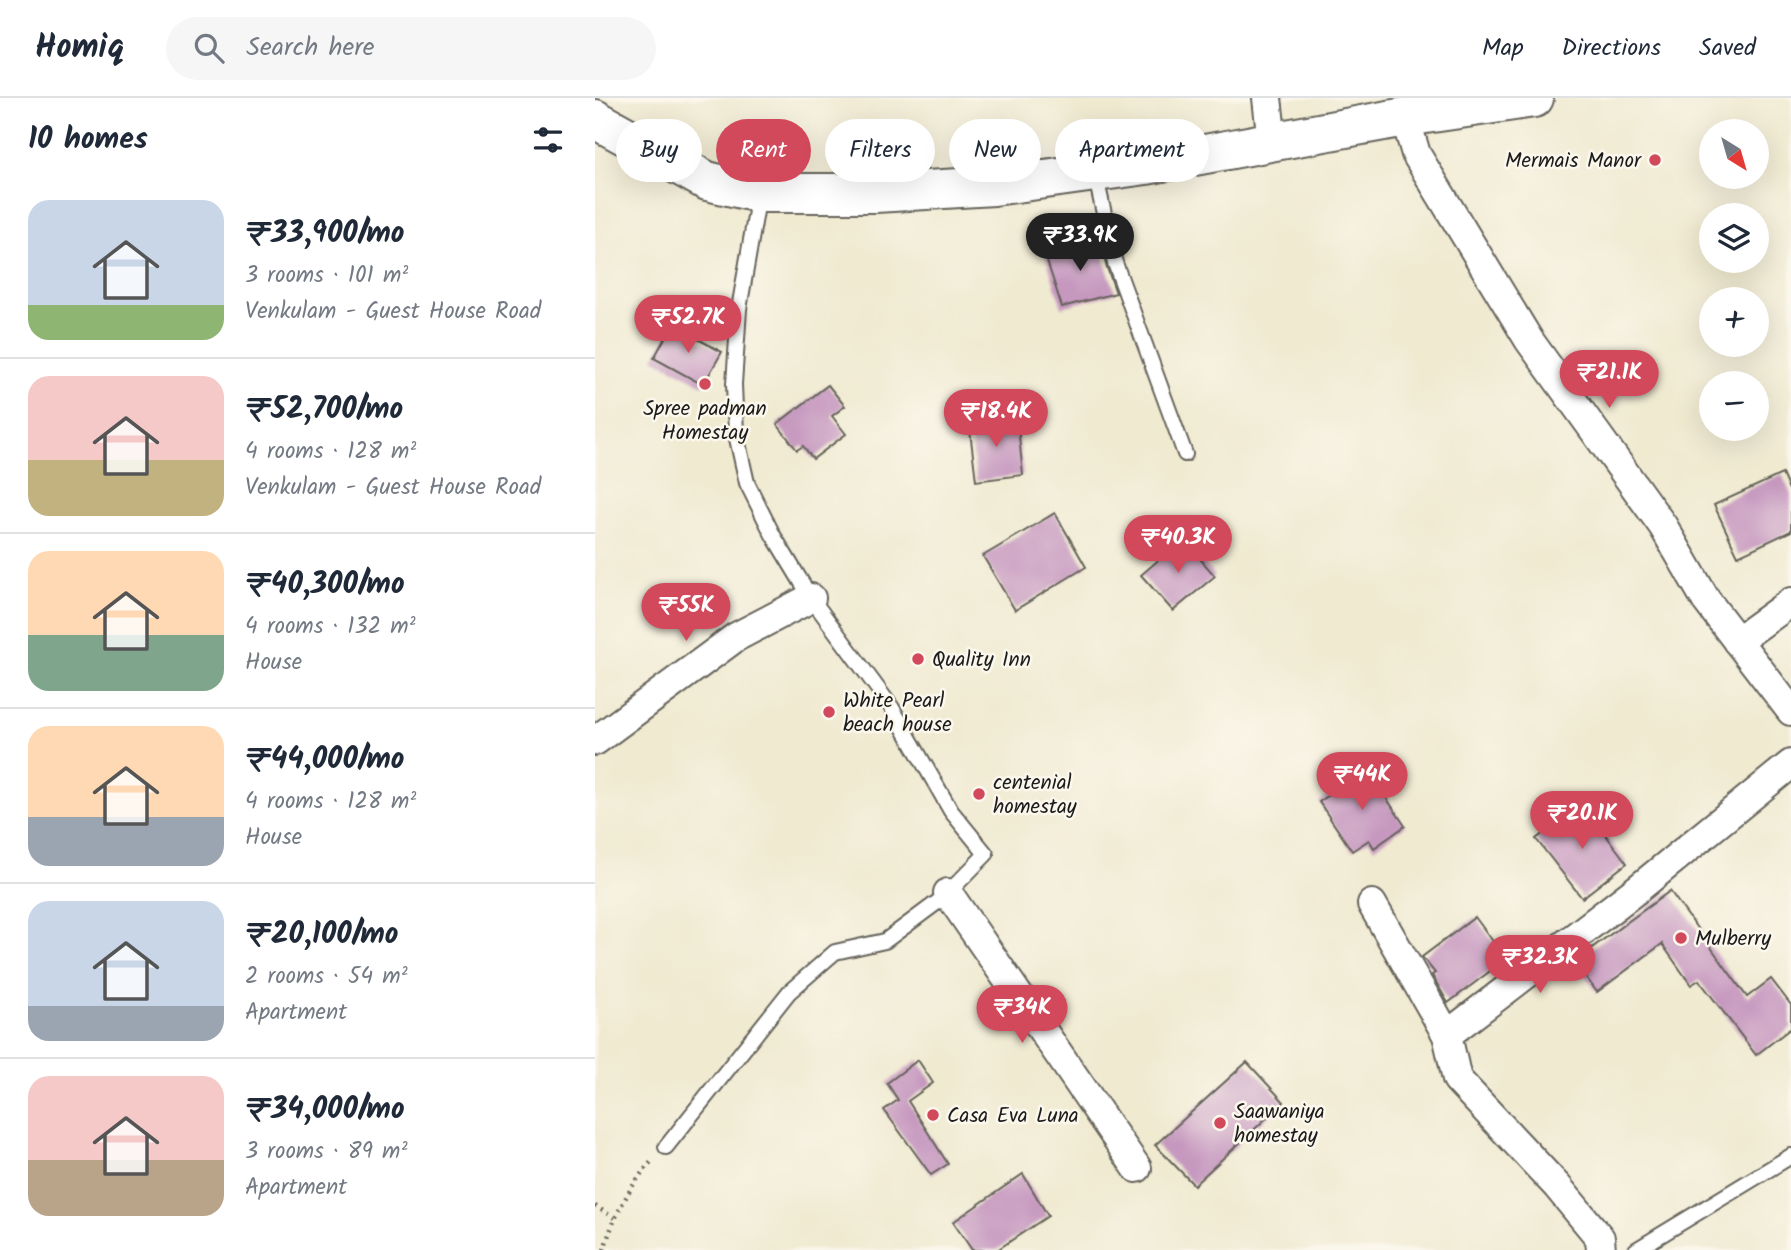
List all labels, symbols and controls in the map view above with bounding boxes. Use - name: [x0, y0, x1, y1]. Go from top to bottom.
- search box: [166, 17, 656, 80]
- text: Homiq: [35, 22, 124, 75]
- text: Search here: [246, 27, 374, 69]
- icon: search: [190, 29, 228, 67]
- text: Map: [1482, 29, 1524, 68]
- text: Directions: [1562, 29, 1661, 68]
- text: Saved: [1699, 29, 1756, 68]
- text: 10 homes: [28, 116, 148, 164]
- chip: Buy: [616, 119, 702, 182]
- chip: Rent: [716, 119, 811, 182]
- chip: Filters: [825, 119, 935, 182]
- chip: New: [949, 119, 1041, 182]
- chip: Apartment: [1055, 119, 1209, 182]
- north arrow: [1699, 119, 1769, 189]
- map controls: [1699, 119, 1769, 441]
- icon: filters: [529, 121, 567, 159]
- place label: Mermais Manor: [1505, 145, 1642, 178]
- marker: Mermais Manor: [1647, 152, 1663, 168]
- button: layers: [1699, 203, 1769, 273]
- text: ₹33,900/mo: [245, 210, 404, 258]
- pin: ₹33.9K: [1023, 214, 1137, 273]
- text: ₹33.9K: [1042, 218, 1118, 254]
- icon: home: [84, 228, 168, 312]
- text: 3 rooms · 101 m²: [245, 258, 408, 294]
- button: +: [1699, 287, 1769, 357]
- text: Venkulam - Guest House Road: [245, 294, 541, 330]
- pin: ₹52.7K: [631, 296, 745, 355]
- text: ₹52.7K: [650, 300, 726, 336]
- pin: ₹21.1K: [1552, 350, 1666, 410]
- text: ₹21.1K: [1576, 355, 1642, 391]
- button: −: [1699, 371, 1769, 441]
- marker: Spree padman Homestay: [697, 376, 713, 392]
- text: ₹52,700/mo: [245, 386, 403, 434]
- pin: ₹18.4K: [939, 390, 1053, 449]
- place label: Spree padman Homestay: [643, 393, 767, 450]
- text: ₹18.4K: [960, 394, 1032, 430]
- icon: home: [84, 404, 168, 488]
- text: 4 rooms · 128 m²: [245, 434, 416, 470]
- text: Venkulam - Guest House Road: [245, 470, 541, 506]
- pin: ₹40.3K: [1121, 516, 1235, 575]
- text: ₹40.3K: [1140, 520, 1216, 556]
- text: ₹40,300/mo: [245, 561, 405, 609]
- icon: home: [84, 579, 168, 663]
- pin: ₹55K: [645, 584, 727, 643]
- text: ₹55K: [657, 588, 715, 624]
- text: 4 rooms · 132 m²: [245, 609, 416, 645]
- place label: Quality Inn: [932, 644, 1031, 677]
- text: House: [245, 645, 302, 681]
- marker: Quality Inn: [910, 651, 926, 667]
- place label: White Pearl beach house: [843, 685, 952, 742]
- marker: White Pearl beach house: [821, 704, 837, 720]
- text: ₹44,000/mo: [245, 736, 405, 784]
- pin: ₹44K: [1321, 752, 1403, 812]
- icon: home: [84, 754, 168, 838]
- text: ₹44K: [1333, 757, 1391, 793]
- place label: centenial homestay: [993, 767, 1077, 824]
- text: 4 rooms · 128 m²: [245, 784, 416, 820]
- marker: centenial homestay: [971, 786, 987, 802]
- pin: ₹20.1K: [1525, 792, 1639, 851]
- text: ₹20.1K: [1546, 796, 1618, 832]
- text: House: [245, 820, 302, 856]
- text: ₹20,100/mo: [245, 911, 398, 959]
- place label: Mulberry: [1695, 923, 1771, 956]
- icon: home: [84, 929, 168, 1013]
- marker: Mulberry: [1673, 930, 1689, 946]
- pin: ₹32.3K: [1483, 936, 1597, 995]
- text: ₹32.3K: [1501, 940, 1579, 976]
- text: 2 rooms · 54 m²: [245, 959, 408, 995]
- pin: ₹34K: [981, 986, 1063, 1045]
- text: ₹34K: [993, 990, 1051, 1026]
- text: Apartment: [245, 995, 347, 1031]
- text: ₹34,000/mo: [245, 1086, 405, 1134]
- place label: Saawaniya homestay: [1234, 1096, 1325, 1153]
- place label: Casa Eva Luna: [947, 1100, 1079, 1133]
- icon: home: [84, 1104, 168, 1188]
- marker: Casa Eva Luna: [925, 1107, 941, 1123]
- marker: Saawaniya homestay: [1212, 1115, 1228, 1131]
- text: 3 rooms · 89 m²: [245, 1134, 408, 1170]
- text: Apartment: [245, 1170, 347, 1206]

